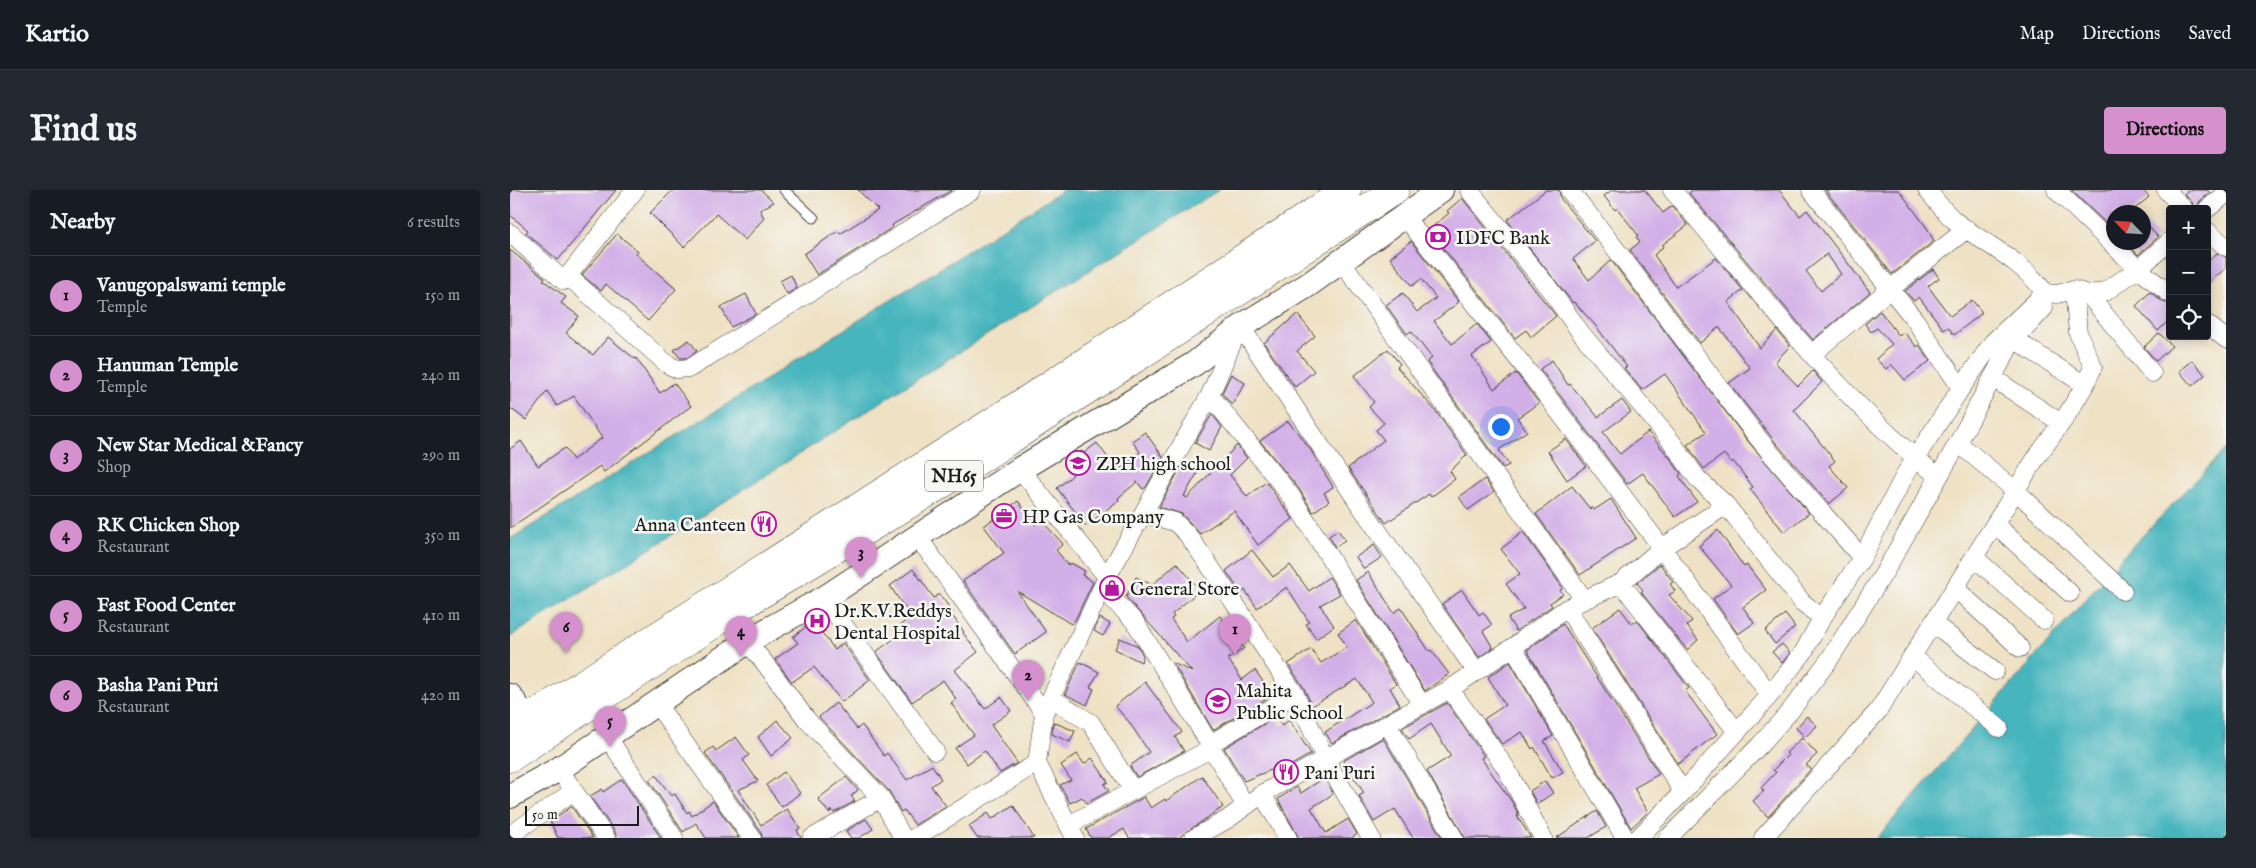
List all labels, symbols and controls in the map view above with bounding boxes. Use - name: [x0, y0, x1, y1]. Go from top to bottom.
- text: Kartio: [25, 19, 89, 50]
- text: Map: [2020, 23, 2054, 46]
- text: Directions: [2082, 23, 2160, 46]
- text: Saved: [2188, 23, 2231, 46]
- button: Directions: [2104, 107, 2226, 154]
- text: Find us: [30, 108, 137, 153]
- north arrow: [2106, 205, 2151, 250]
- map controls: [2166, 205, 2211, 340]
- button: +: [2166, 205, 2211, 250]
- text: Nearby: [50, 209, 115, 236]
- text: 6 results: [407, 213, 460, 233]
- bank icon: IDFC Bank: [1425, 224, 1451, 250]
- place label: IDFC Bank: [1456, 227, 1551, 251]
- button: −: [2166, 250, 2211, 295]
- text: Vanugopalswami temple: [97, 274, 286, 298]
- text: 1: [63, 286, 69, 306]
- text: 150 m: [425, 286, 460, 306]
- button: locate: [2166, 295, 2211, 340]
- text: Temple: [97, 298, 147, 318]
- text: Hanuman Temple: [97, 354, 238, 378]
- text: 2: [62, 366, 70, 386]
- text: 240 m: [421, 366, 460, 386]
- text: Temple: [97, 378, 147, 398]
- your location: [1488, 414, 1514, 440]
- text: New Star Medical &Fancy: [97, 434, 303, 458]
- text: 3: [63, 446, 69, 466]
- text: 290 m: [422, 446, 460, 466]
- school or university icon: ZPH high school: [1065, 450, 1091, 476]
- place label: ZPH high school: [1096, 453, 1232, 477]
- text: Shop: [97, 458, 131, 478]
- road number: NH65: [925, 460, 983, 492]
- office icon: HP Gas Company: [991, 503, 1017, 529]
- place label: HP Gas Company: [1022, 506, 1165, 530]
- restaurant icon: Anna Canteen: [751, 511, 777, 537]
- text: RK Chicken Shop: [97, 514, 239, 538]
- place label: Anna Canteen: [634, 514, 746, 538]
- text: 4: [62, 526, 70, 546]
- text: 350 m: [425, 526, 460, 546]
- pin: 3: [845, 537, 877, 578]
- text: Restaurant: [97, 538, 170, 558]
- shop icon: General Store: [1099, 575, 1125, 601]
- place label: General Store: [1130, 578, 1240, 602]
- text: Fast Food Center: [97, 594, 236, 618]
- place label: Dr.K.V.Reddys Dental Hospital: [834, 600, 961, 646]
- text: 5: [63, 606, 69, 626]
- text: 410 m: [423, 606, 460, 626]
- hospital icon: Dr.K.V.Reddys Dental Hospital: [804, 608, 830, 634]
- pin: 6: [550, 612, 582, 653]
- pin: 1: [1219, 614, 1251, 655]
- pin: 4: [725, 616, 757, 657]
- text: Restaurant: [97, 618, 170, 638]
- pin: 2: [1012, 660, 1044, 701]
- text: Basha Pani Puri: [97, 674, 218, 698]
- place label: Mahita Public School: [1236, 680, 1344, 726]
- text: 6: [63, 686, 69, 706]
- text: 420 m: [421, 686, 460, 706]
- school or university icon: Mahita Public School: [1205, 688, 1231, 714]
- text: Restaurant: [97, 698, 170, 718]
- pin: 5: [594, 706, 626, 747]
- restaurant icon: Pani Puri: [1273, 759, 1299, 785]
- place label: Pani Puri: [1304, 762, 1375, 786]
- scale bar: [525, 803, 639, 826]
- text: 50 m: [532, 806, 558, 824]

